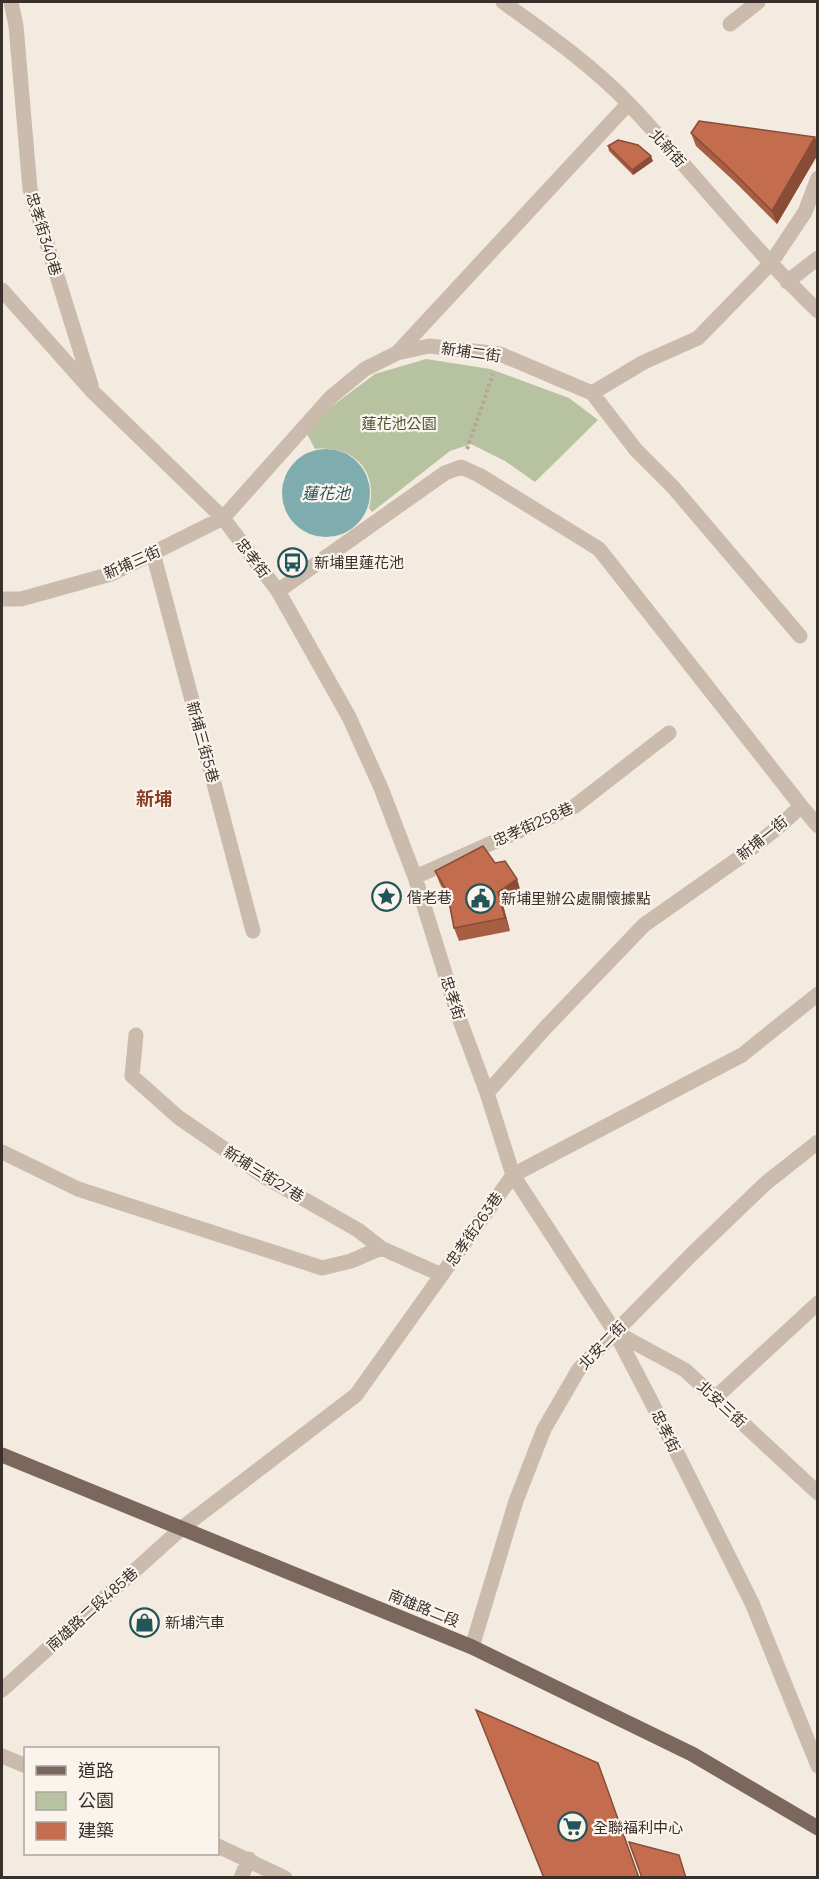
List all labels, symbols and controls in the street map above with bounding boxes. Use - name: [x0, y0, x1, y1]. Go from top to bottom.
- street label: 北新街: [645, 124, 691, 172]
- street label: 忠孝街340巷: [21, 190, 67, 278]
- street label: 新埔二街: [440, 337, 502, 367]
- park label: 蓮花池公園: [361, 413, 437, 434]
- water label: 蓮花池: [302, 482, 352, 504]
- street label: 忠孝街: [231, 534, 275, 582]
- street label: 新埔三街: [100, 540, 164, 584]
- bus stop icon: 新埔里蓮花池: [277, 546, 309, 578]
- place label: 新埔里蓮花池: [314, 552, 404, 573]
- street label: 新埔三街5巷: [182, 699, 224, 785]
- district label: 新埔: [136, 786, 172, 810]
- street label: 忠孝街258巷: [489, 797, 577, 851]
- street label: 新埔一街: [732, 811, 792, 865]
- place icon: 偕老巷: [370, 881, 402, 913]
- public building icon: 新埔里辦公處關懷據點: [464, 882, 496, 914]
- place label: 偕老巷: [407, 887, 452, 908]
- place label: 新埔里辦公處關懷據點: [501, 888, 651, 909]
- street label: 忠孝街: [436, 973, 470, 1023]
- street label: 新埔三街27巷: [220, 1141, 308, 1207]
- street label: 忠孝街263巷: [441, 1188, 507, 1270]
- street label: 北安二街: [574, 1316, 630, 1374]
- street label: 北安三街: [693, 1376, 751, 1432]
- street label: 忠孝街: [647, 1406, 685, 1456]
- street label: 南雄路二段485巷: [42, 1562, 142, 1656]
- street label: 南雄路二段: [385, 1584, 463, 1632]
- shop icon: 新埔汽車: [128, 1606, 160, 1638]
- place label: 新埔汽車: [165, 1612, 225, 1633]
- legend: [24, 1747, 219, 1855]
- text: 道路: [78, 1758, 114, 1782]
- text: 公園: [78, 1788, 114, 1812]
- supermarket icon: 全聯福利中心: [556, 1811, 588, 1843]
- place label: 全聯福利中心: [593, 1817, 683, 1838]
- text: 建築: [78, 1818, 114, 1842]

